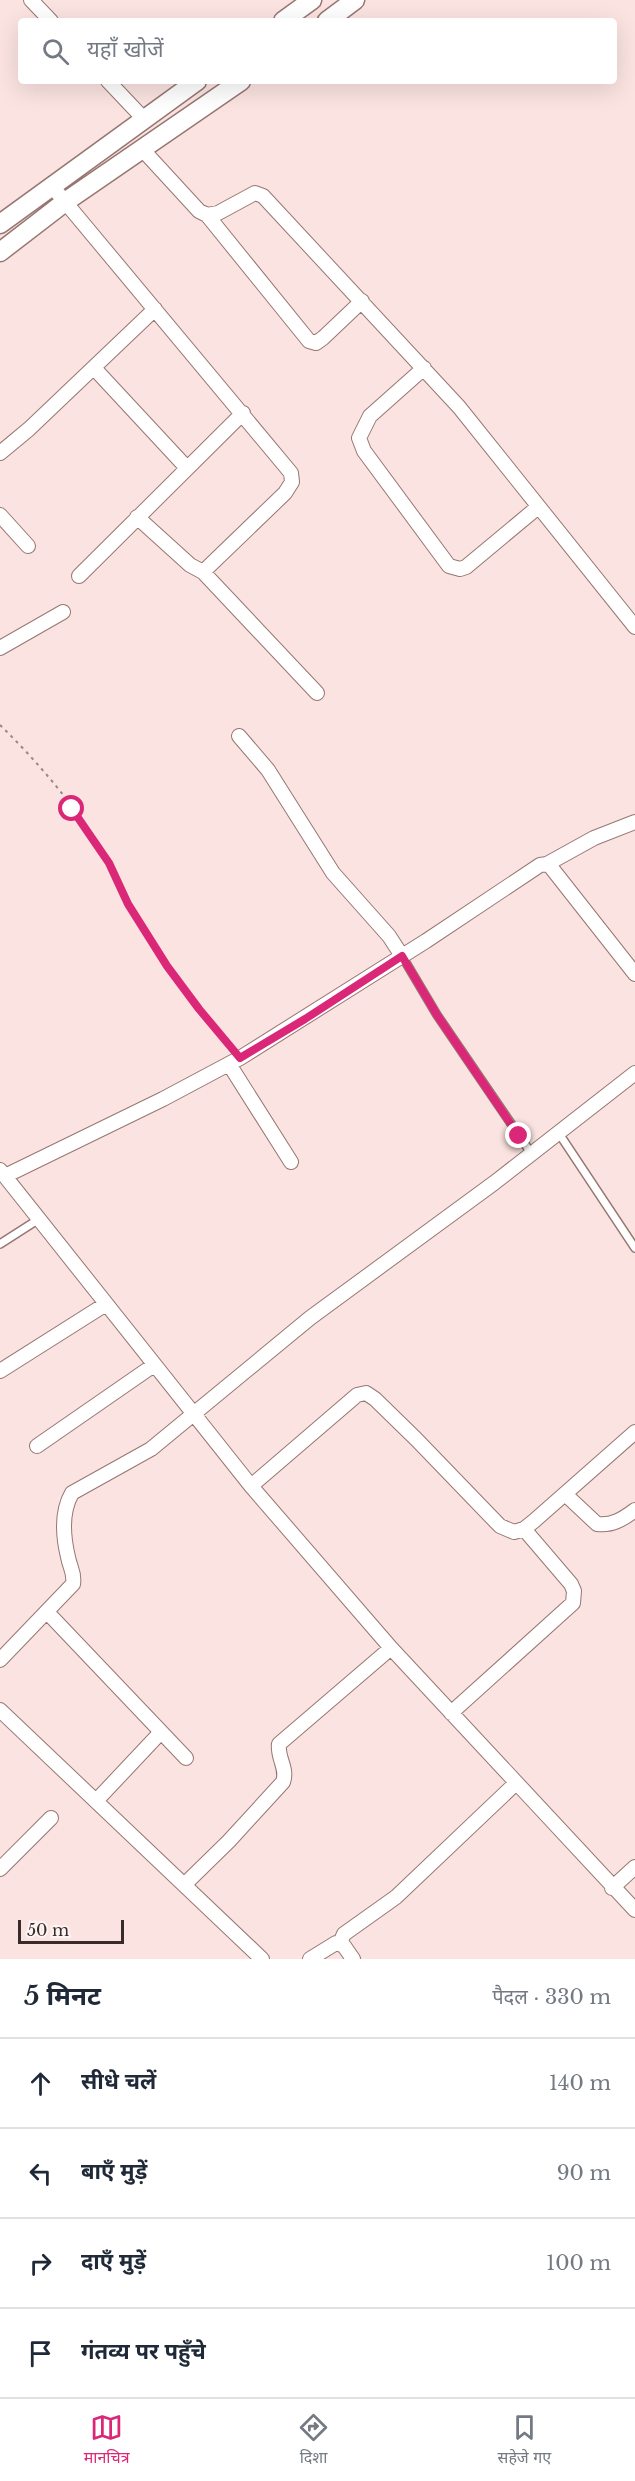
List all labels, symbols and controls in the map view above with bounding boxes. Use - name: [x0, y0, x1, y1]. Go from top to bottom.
- search box: [18, 18, 617, 84]
- icon: search: [39, 35, 72, 68]
- text: यहाँ खोजें: [87, 36, 163, 63]
- route start: [58, 795, 84, 821]
- route end: [505, 1122, 531, 1148]
- scale bar: [18, 1917, 124, 1944]
- text: 50 m: [27, 1920, 69, 1940]
- text: 5 मिनट: [24, 1980, 101, 2012]
- text: पैदल · 330 m: [492, 1985, 611, 2009]
- icon: ahead: [24, 2067, 57, 2100]
- text: सीधे चलें: [81, 2068, 156, 2095]
- text: 140 m: [549, 2071, 611, 2095]
- icon: left: [24, 2157, 57, 2190]
- text: बाएँ मुड़ें: [81, 2158, 147, 2185]
- text: 90 m: [557, 2161, 611, 2185]
- icon: right: [24, 2247, 57, 2280]
- text: दाएँ मुड़ें: [81, 2248, 146, 2275]
- text: 100 m: [546, 2251, 611, 2275]
- icon: arrive: [24, 2337, 57, 2370]
- text: गंतव्य पर पहुँचे: [81, 2338, 206, 2365]
- tab: मानचित्र: [84, 2411, 130, 2470]
- tab: दिशा: [297, 2411, 330, 2470]
- tab: सहेजे गए: [498, 2411, 551, 2470]

